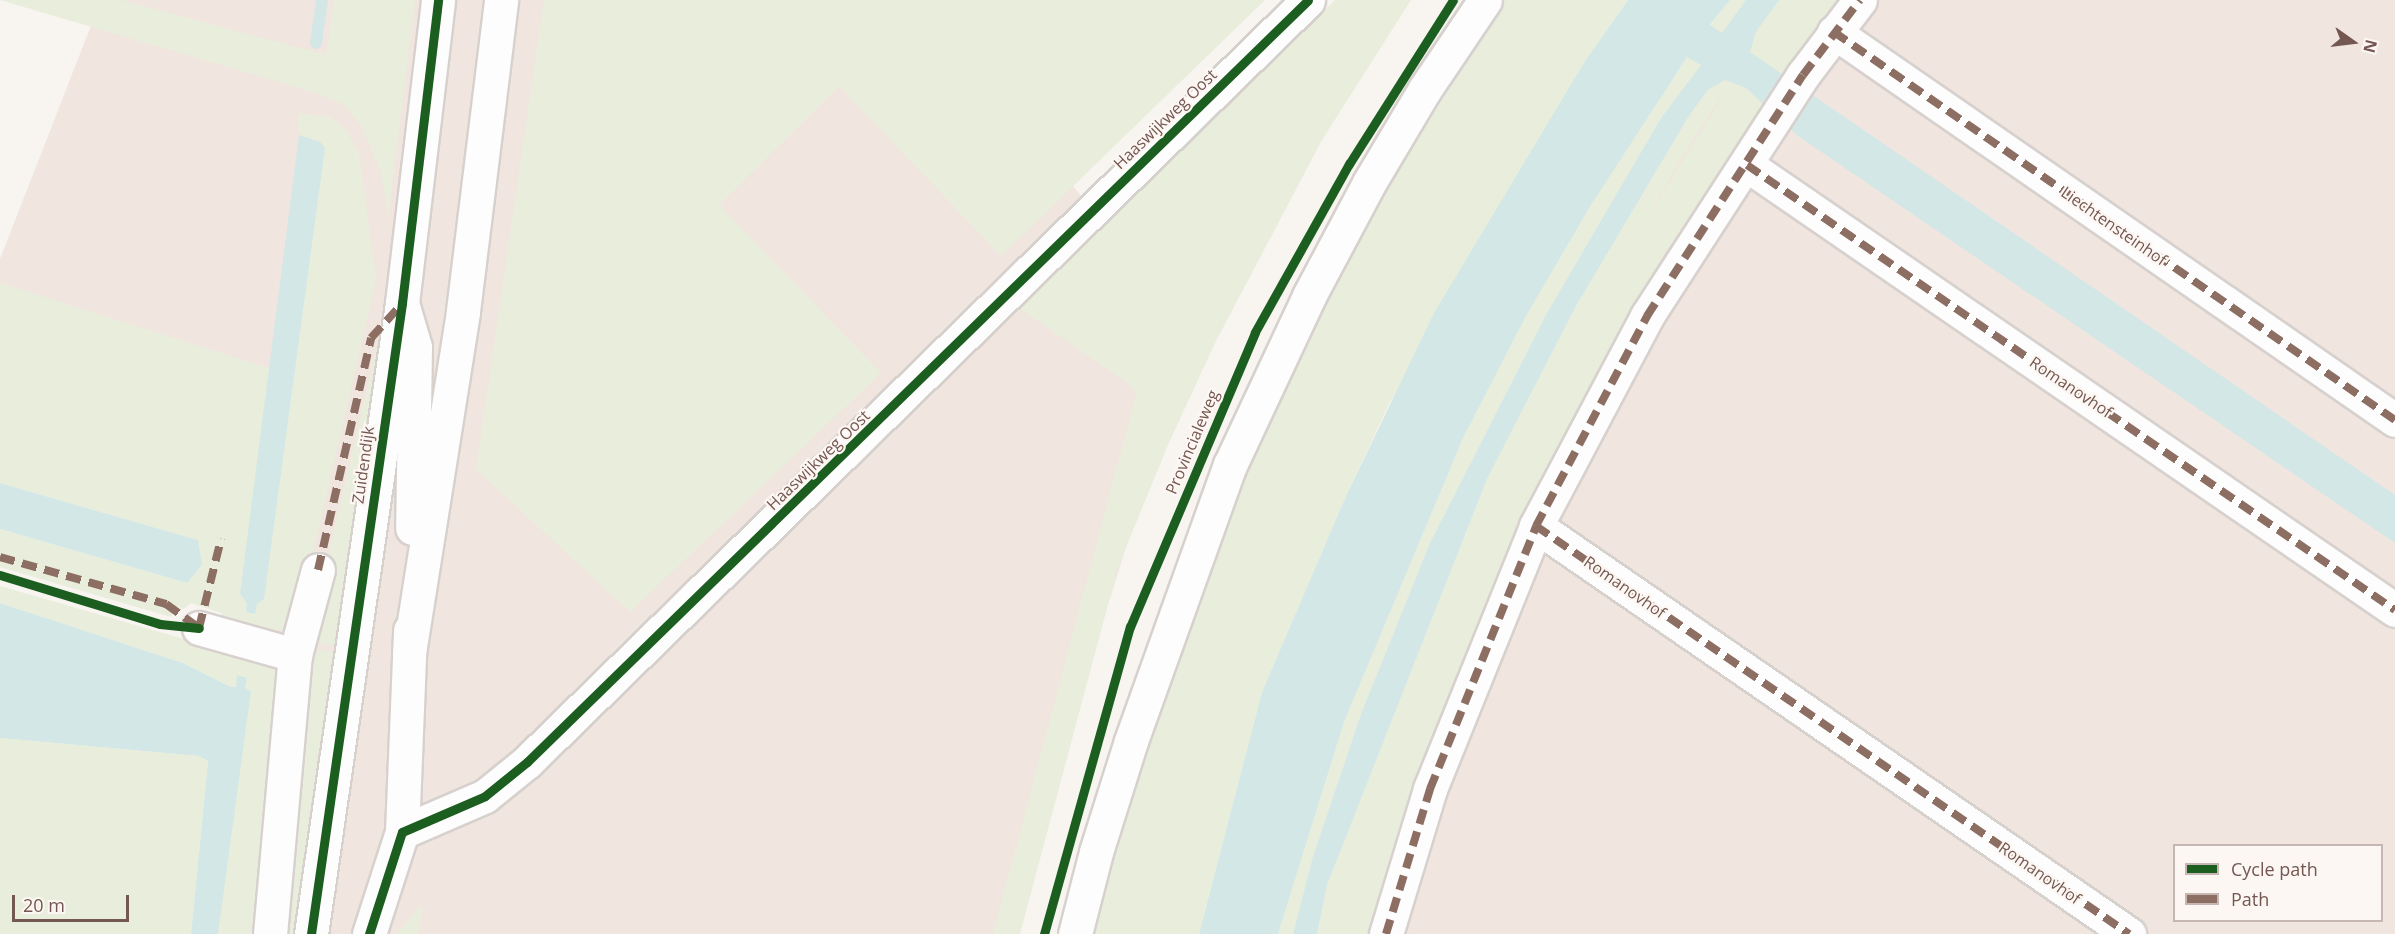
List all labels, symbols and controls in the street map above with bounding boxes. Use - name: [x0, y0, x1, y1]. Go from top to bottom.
- north arrow: [2323, 12, 2383, 72]
- text: N: [2358, 37, 2383, 55]
- street label: Haaswijkweg Oost: [1110, 65, 1220, 173]
- street label: Liechtensteinhof: [2058, 182, 2170, 270]
- street label: Romanovhof: [2026, 352, 2116, 422]
- street label: Provincialeweg: [1161, 387, 1223, 497]
- street label: Haaswijkweg Oost: [763, 406, 873, 514]
- street label: Zuidendijk: [348, 425, 378, 505]
- street label: Romanovhof: [1580, 552, 1670, 622]
- street label: Romanovhof: [1995, 838, 2085, 908]
- legend: [2173, 844, 2383, 922]
- text: Cycle path: [2231, 857, 2318, 881]
- scale bar: [15, 883, 132, 921]
- text: Path: [2231, 887, 2269, 911]
- text: 20 m: [23, 893, 65, 917]

